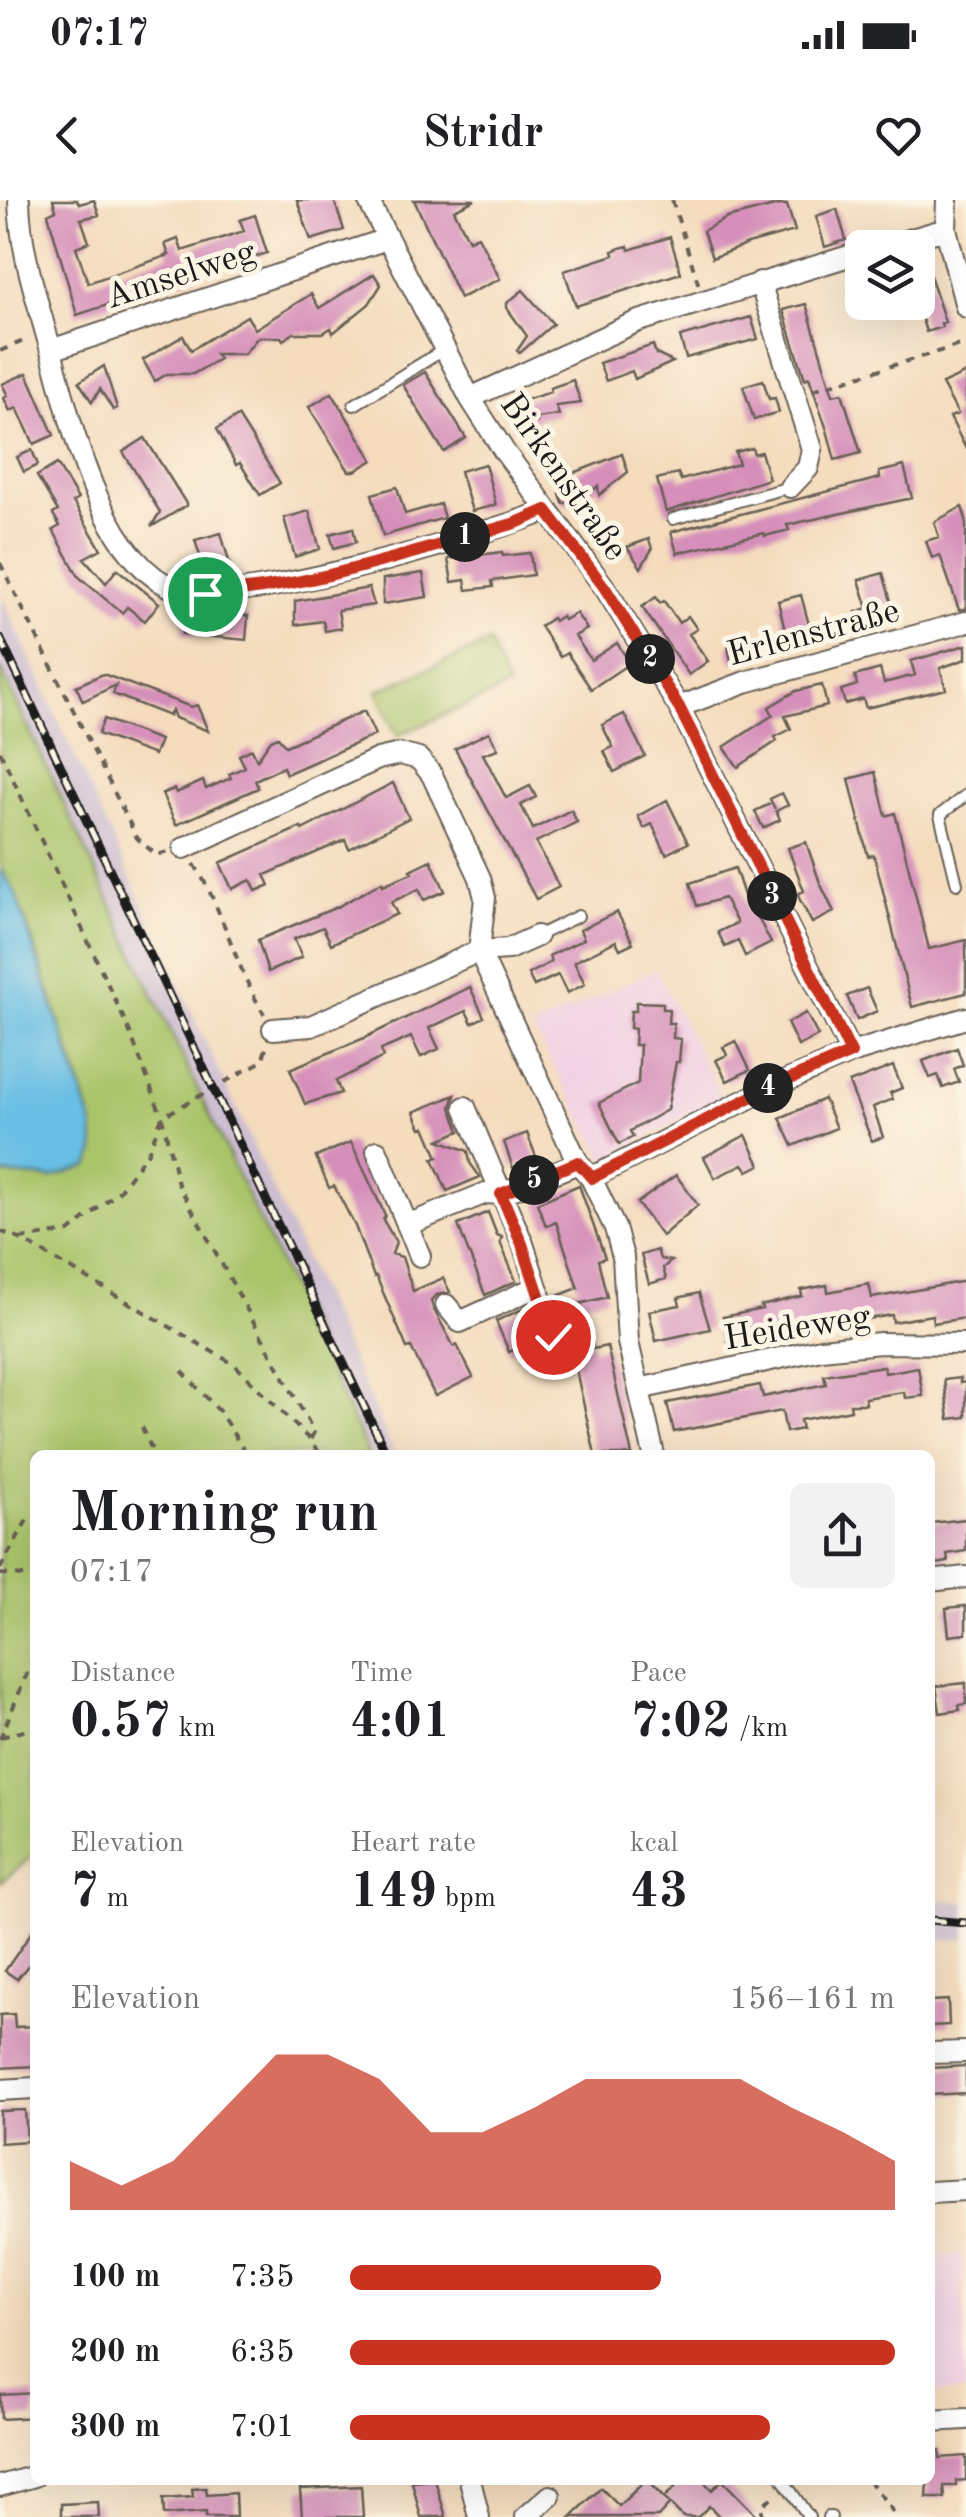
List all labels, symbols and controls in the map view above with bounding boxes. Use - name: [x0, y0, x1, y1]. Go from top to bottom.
- text: 07:17: [50, 16, 149, 54]
- icon: back: [40, 108, 95, 163]
- icon: heart: [871, 108, 926, 163]
- text: Stridr: [423, 112, 543, 157]
- map controls: [845, 230, 935, 320]
- button: layers: [845, 230, 935, 320]
- street label: Amselweg: [101, 235, 260, 316]
- street label: Birkenstraße: [493, 388, 633, 567]
- pin: 1: [440, 512, 490, 562]
- text: 1: [457, 523, 473, 551]
- pin: [163, 552, 248, 637]
- icon: arrive: [178, 567, 233, 622]
- street label: Erlenstraße: [724, 594, 903, 673]
- pin: 2: [625, 634, 675, 684]
- text: 2: [642, 645, 658, 673]
- pin: 3: [747, 871, 797, 921]
- text: 3: [764, 882, 780, 910]
- pin: 4: [743, 1063, 793, 1113]
- text: 4: [760, 1074, 776, 1102]
- pin: 5: [509, 1155, 559, 1205]
- text: 5: [526, 1166, 542, 1194]
- pin: [511, 1295, 596, 1380]
- street label: Heideweg: [722, 1300, 873, 1357]
- icon: check: [526, 1310, 581, 1365]
- button: share: [790, 1483, 895, 1588]
- text: Morning run: [70, 1488, 379, 1543]
- text: 07:17: [70, 1557, 153, 1589]
- text: Distance: [70, 1660, 175, 1688]
- text: Time: [350, 1660, 413, 1688]
- text: Pace: [630, 1660, 687, 1688]
- text: 0.57: [70, 1698, 171, 1748]
- text: 4:01: [350, 1698, 451, 1748]
- text: 7:02: [630, 1698, 731, 1748]
- text: km: [171, 1715, 216, 1743]
- text: /km: [731, 1715, 788, 1743]
- text: Elevation: [70, 1830, 184, 1858]
- text: Heart rate: [350, 1830, 476, 1858]
- text: kcal: [630, 1830, 678, 1858]
- text: 7: [70, 1868, 99, 1918]
- text: 149: [350, 1868, 437, 1918]
- text: 43: [630, 1868, 688, 1918]
- text: m: [99, 1885, 129, 1913]
- text: bpm: [437, 1885, 496, 1913]
- text: Elevation: [70, 1984, 200, 2016]
- text: 156–161 m: [729, 1984, 895, 2016]
- text: 100 m: [70, 2262, 160, 2294]
- text: 7:35: [230, 2262, 295, 2294]
- text: 200 m: [70, 2337, 160, 2369]
- text: 6:35: [230, 2337, 295, 2369]
- text: 300 m: [70, 2412, 160, 2444]
- text: 7:01: [230, 2412, 295, 2444]

